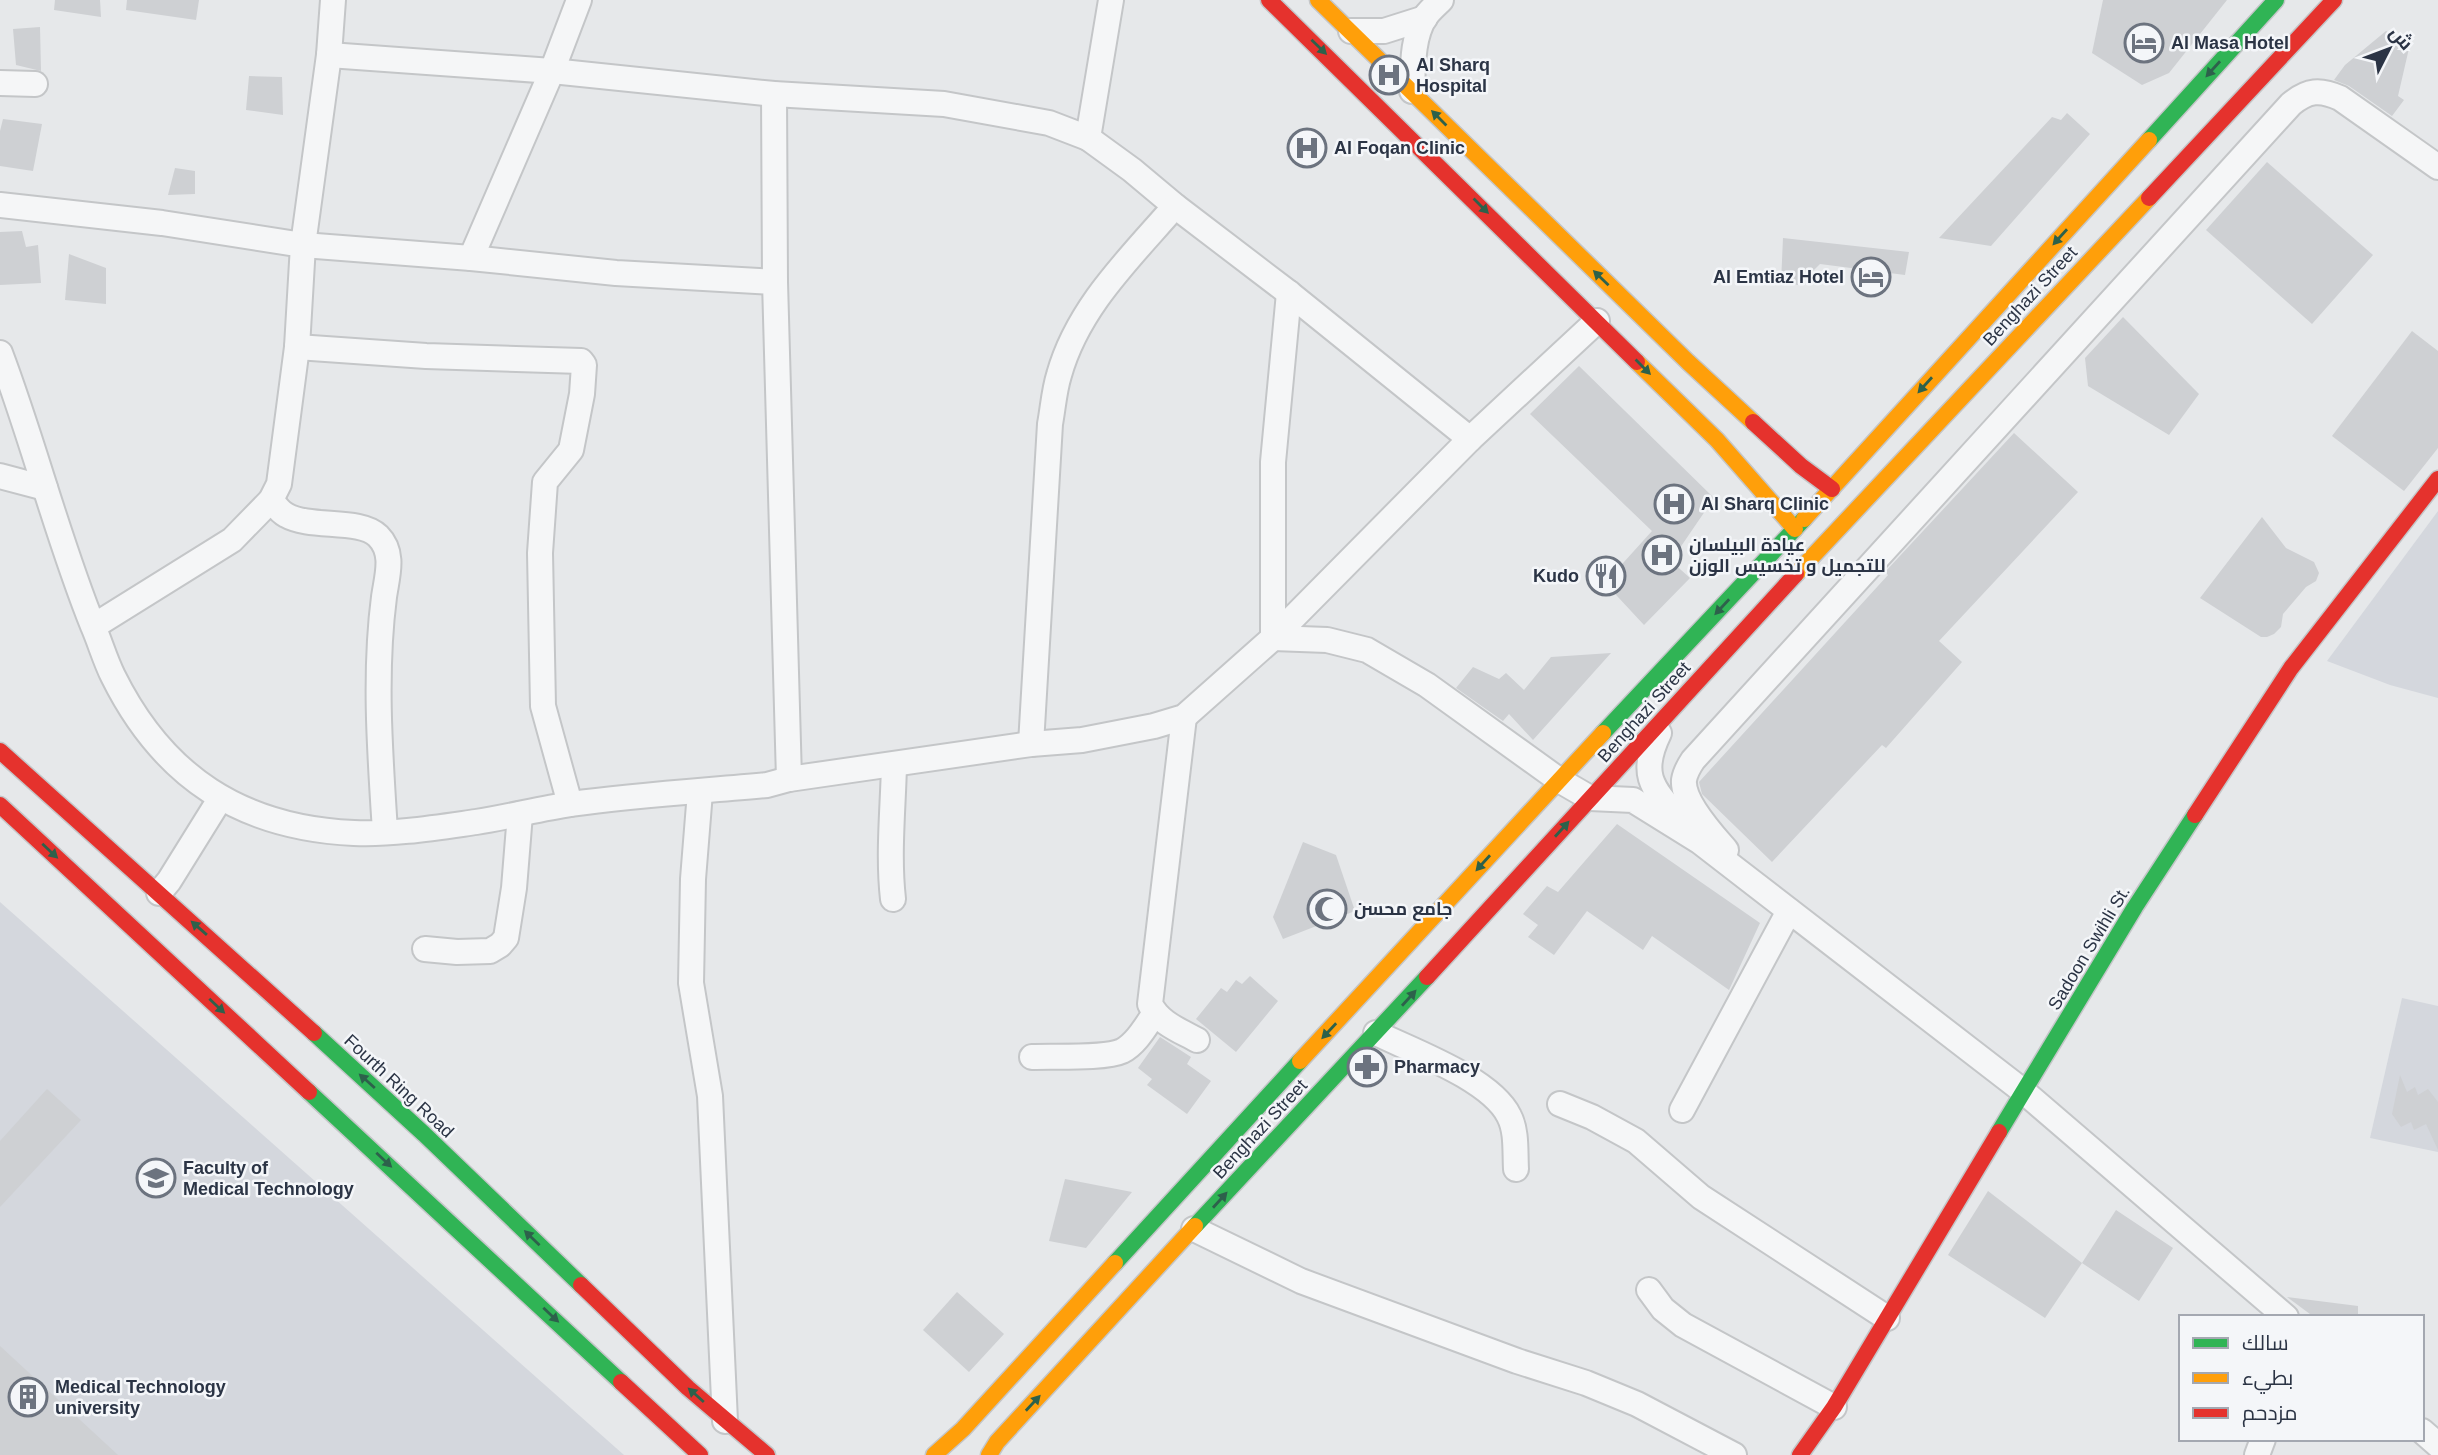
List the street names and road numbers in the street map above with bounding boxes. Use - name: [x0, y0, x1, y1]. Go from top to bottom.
- street label: Benghazi Street: [1979, 242, 2081, 350]
- street label: Benghazi Street: [1594, 658, 1694, 766]
- street label: Sadoon Swihli St.: [2044, 882, 2134, 1014]
- street label: Fourth Ring Road: [340, 1030, 458, 1142]
- street label: Benghazi Street: [1209, 1075, 1311, 1183]

